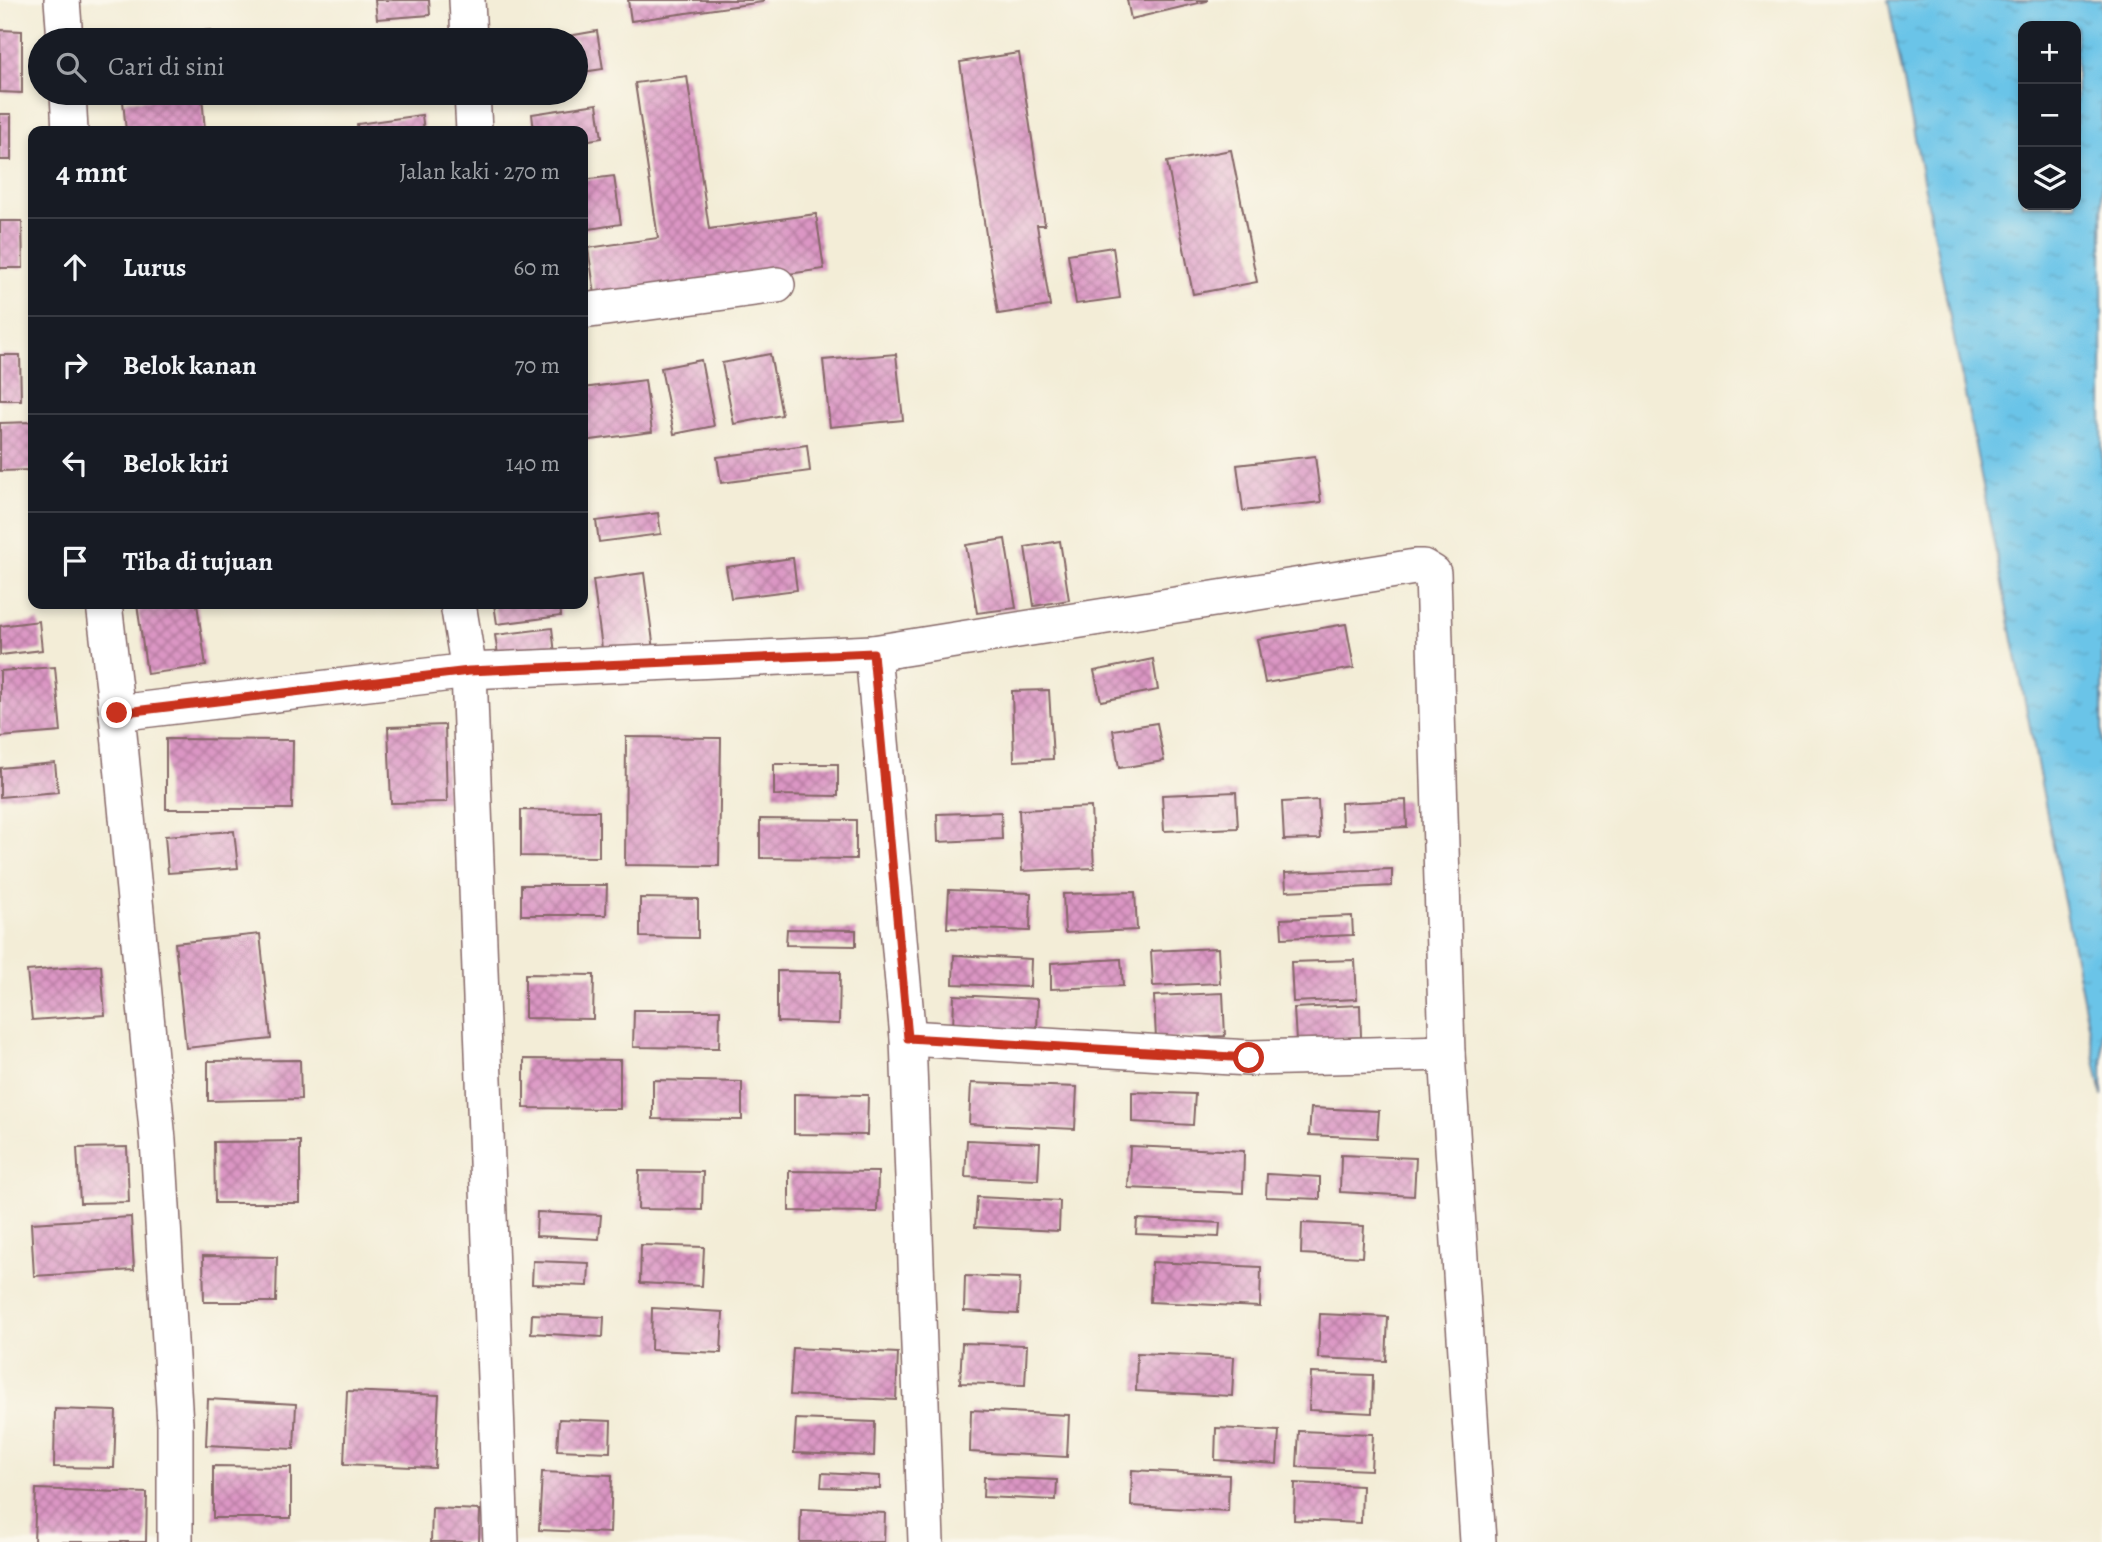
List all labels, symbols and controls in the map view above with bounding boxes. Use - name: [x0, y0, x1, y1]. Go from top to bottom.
- map controls: [2018, 21, 2081, 210]
- button: +: [2018, 21, 2081, 84]
- search box: [28, 28, 588, 105]
- icon: search: [52, 48, 90, 86]
- text: Cari di sini: [108, 49, 225, 84]
- button: −: [2018, 84, 2081, 147]
- button: layers: [2018, 147, 2081, 210]
- text: 4 mnt: [56, 152, 127, 192]
- text: Jalan kaki · 270 m: [399, 156, 560, 187]
- icon: ahead: [56, 248, 94, 286]
- text: Lurus: [123, 250, 186, 285]
- text: 60 m: [513, 252, 560, 283]
- icon: right: [56, 346, 94, 384]
- text: Belok kanan: [123, 348, 257, 383]
- text: 70 m: [514, 350, 560, 381]
- icon: left: [56, 444, 94, 482]
- text: Belok kiri: [123, 446, 229, 481]
- text: 140 m: [506, 448, 560, 479]
- icon: arrive: [56, 542, 94, 580]
- text: Tiba di tujuan: [123, 544, 273, 579]
- route end: [101, 697, 132, 728]
- route start: [1233, 1042, 1264, 1073]

